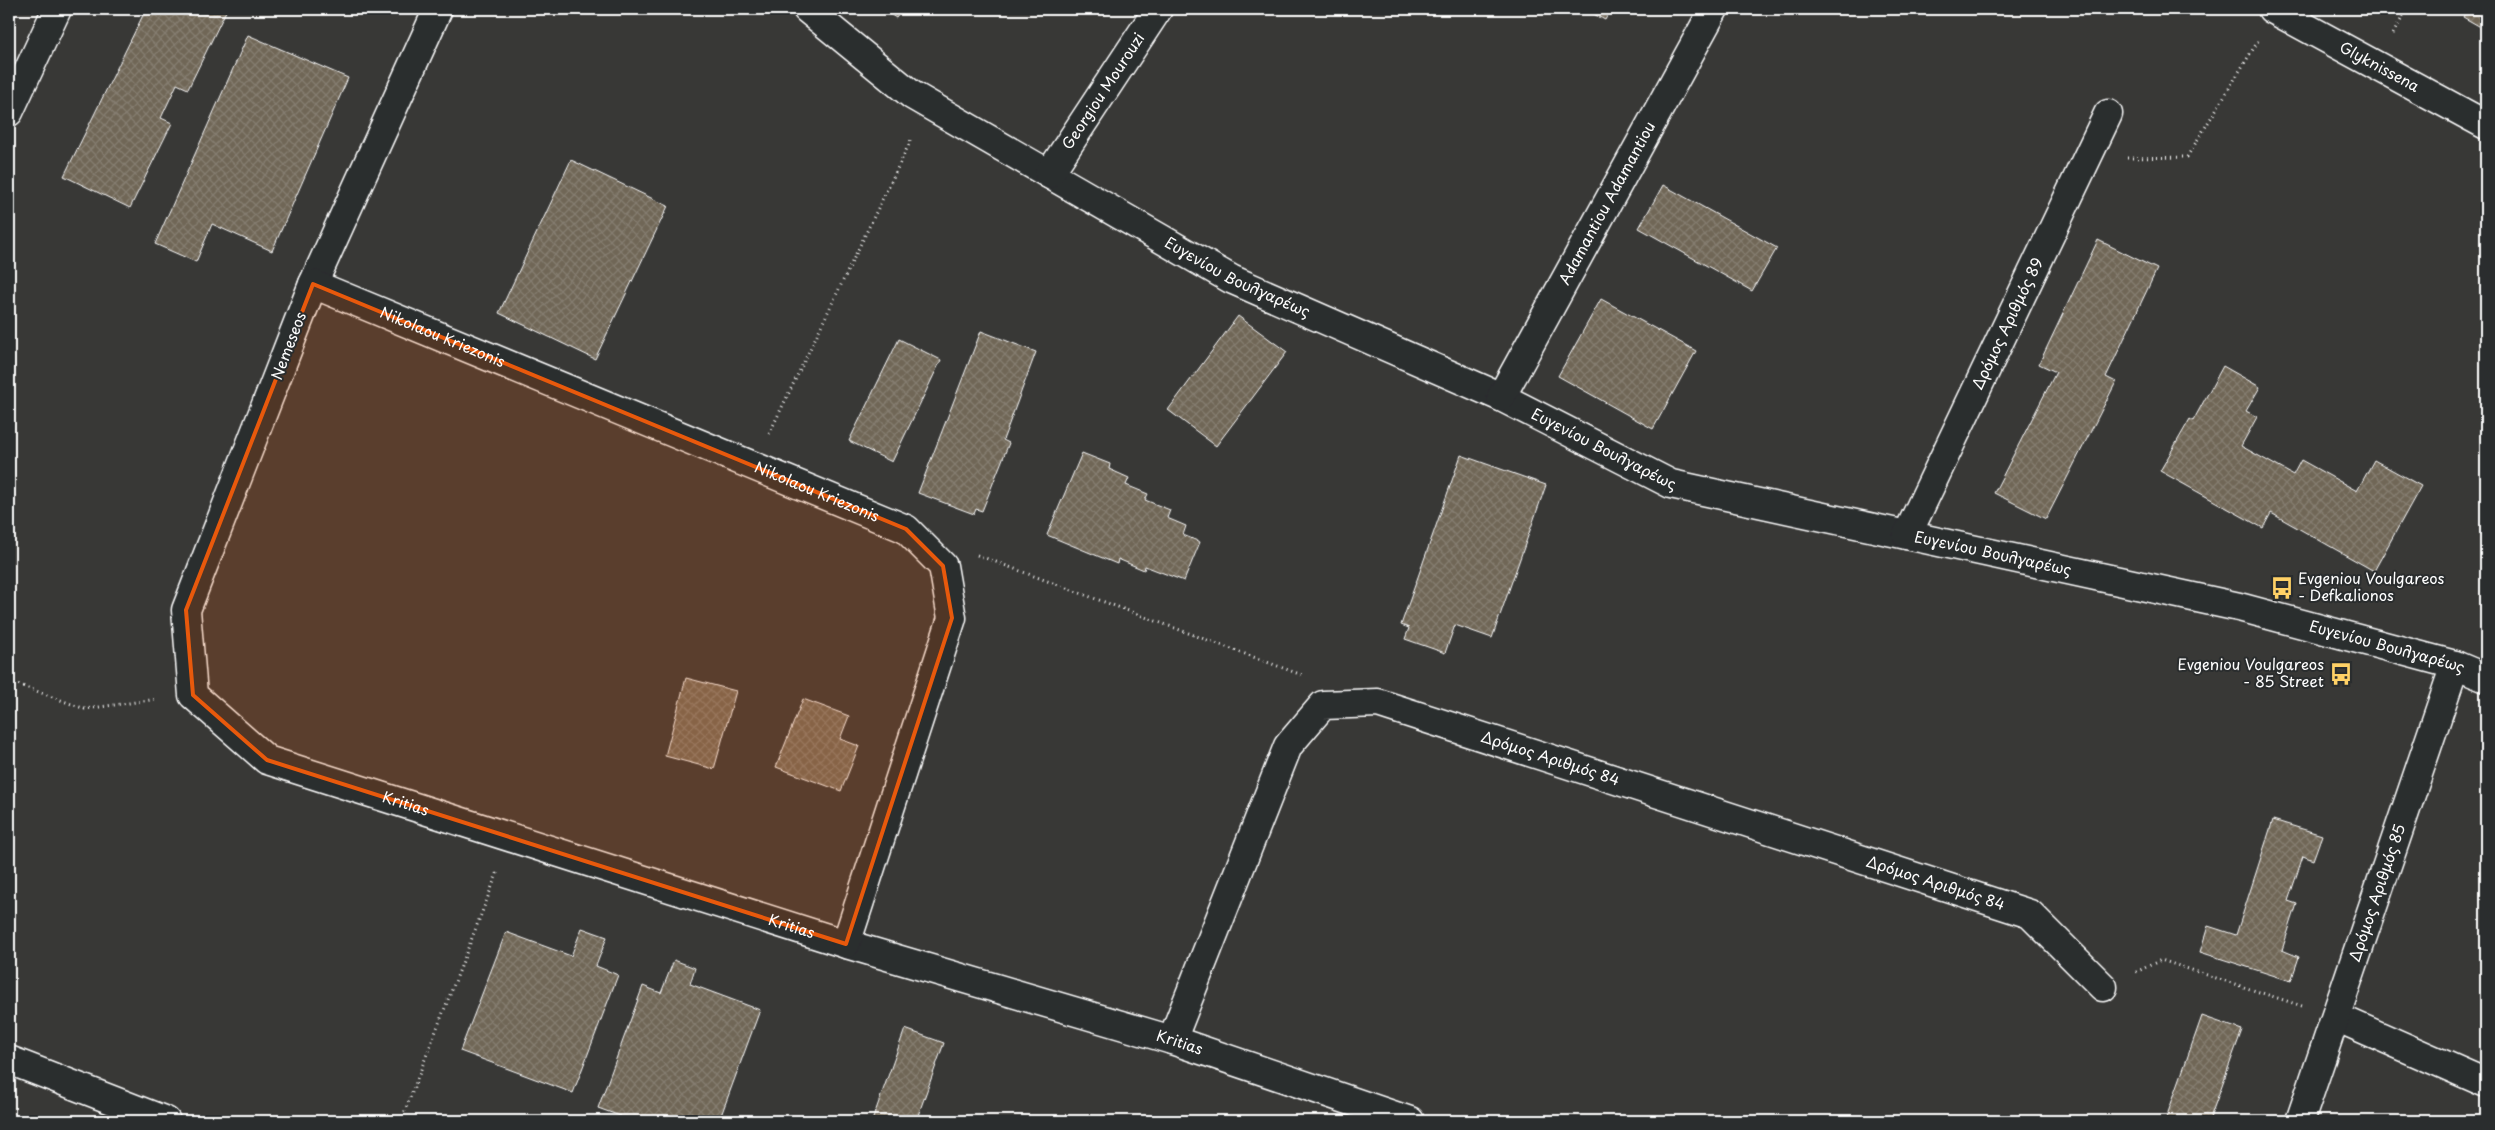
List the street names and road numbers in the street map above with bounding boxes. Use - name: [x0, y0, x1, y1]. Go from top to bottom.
- street label: Georgiou Mourouzi: [1055, 28, 1149, 154]
- street label: Glyknissena: [2336, 35, 2425, 97]
- street label: Adamantiou Adamantiou: [1552, 117, 1660, 288]
- street label: Ευγενίου Βουλγαρέως: [1161, 230, 1314, 322]
- street label: Δρόμος Αριθμός 89: [1965, 253, 2048, 393]
- street label: Nikolaou Kriezonis: [377, 300, 509, 372]
- street label: Nemeseos: [264, 308, 311, 383]
- street label: Ευγενίου Βουλγαρέως: [1528, 401, 1678, 495]
- street label: Nikolaou Kriezonis: [751, 455, 883, 527]
- street label: Ευγενίου Βουλγαρέως: [1913, 524, 2074, 580]
- street label: Ευγενίου Βουλγαρέως: [2307, 613, 2469, 678]
- street label: Δρόμος Αριθμός 84: [1478, 724, 1623, 790]
- street label: Kritias: [380, 784, 432, 821]
- street label: Δρόμος Αριθμός 85: [2342, 820, 2410, 964]
- street label: Δρόμος Αριθμός 84: [1864, 849, 2008, 915]
- street label: Kritias: [766, 907, 818, 943]
- street label: Kritias: [1154, 1023, 1206, 1060]

